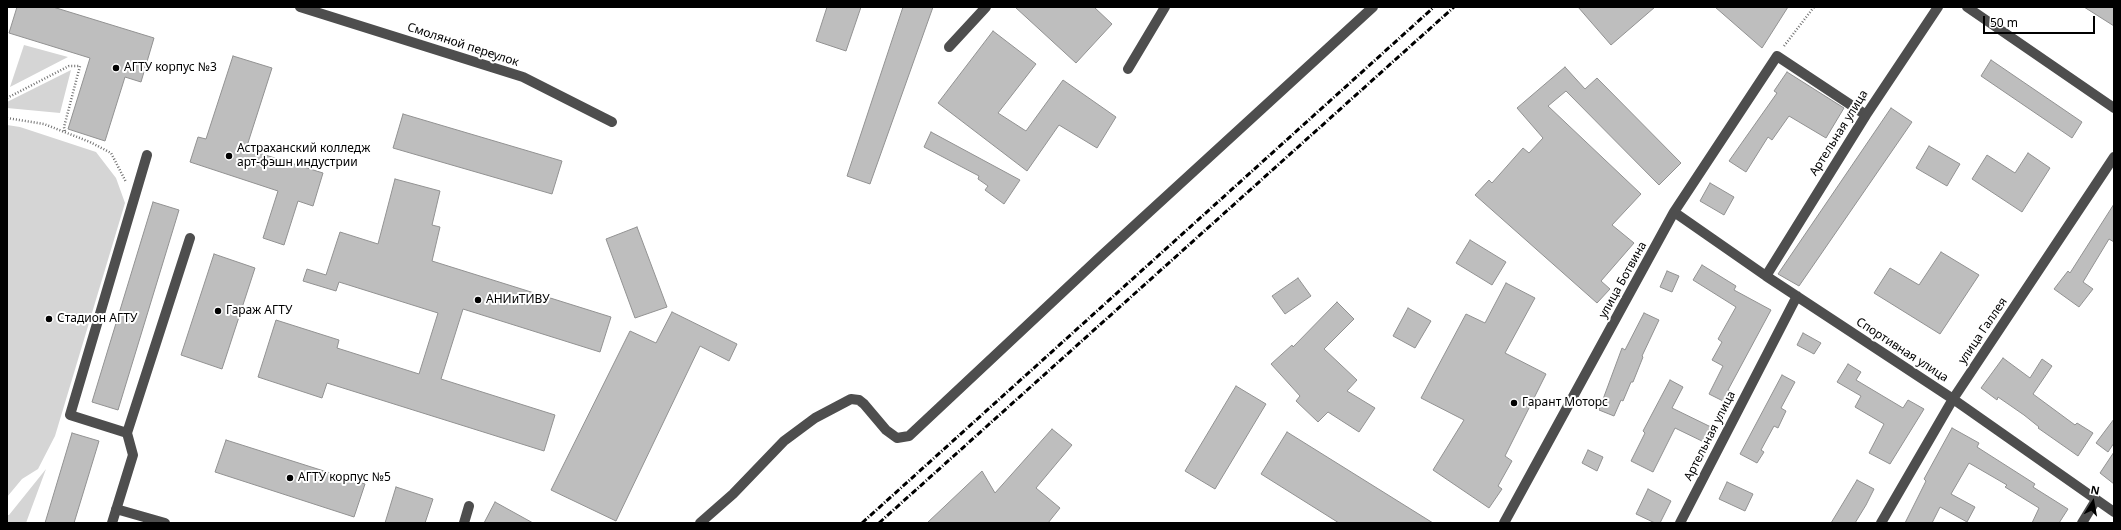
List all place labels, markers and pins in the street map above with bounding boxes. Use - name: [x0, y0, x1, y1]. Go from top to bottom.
- place label: АГТУ корпус №3: [124, 61, 217, 75]
- marker: АГТУ корпус №3: [111, 63, 121, 73]
- place label: Астраханский колледж арт-фэшн индустрии: [237, 142, 370, 170]
- marker: Астраханский колледж арт-фэшн индустрии: [224, 151, 234, 161]
- place label: АНИиТИВУ: [486, 293, 550, 307]
- marker: АНИиТИВУ: [473, 295, 483, 305]
- place label: Гараж АГТУ: [226, 304, 292, 318]
- marker: Гараж АГТУ: [213, 306, 223, 316]
- place label: Стадион АГТУ: [57, 312, 137, 326]
- marker: Стадион АГТУ: [44, 314, 54, 324]
- place label: Гарант Моторс: [1522, 396, 1608, 410]
- marker: Гарант Моторс: [1509, 398, 1519, 408]
- place label: АГТУ корпус №5: [298, 471, 391, 485]
- marker: АГТУ корпус №5: [285, 473, 295, 483]

